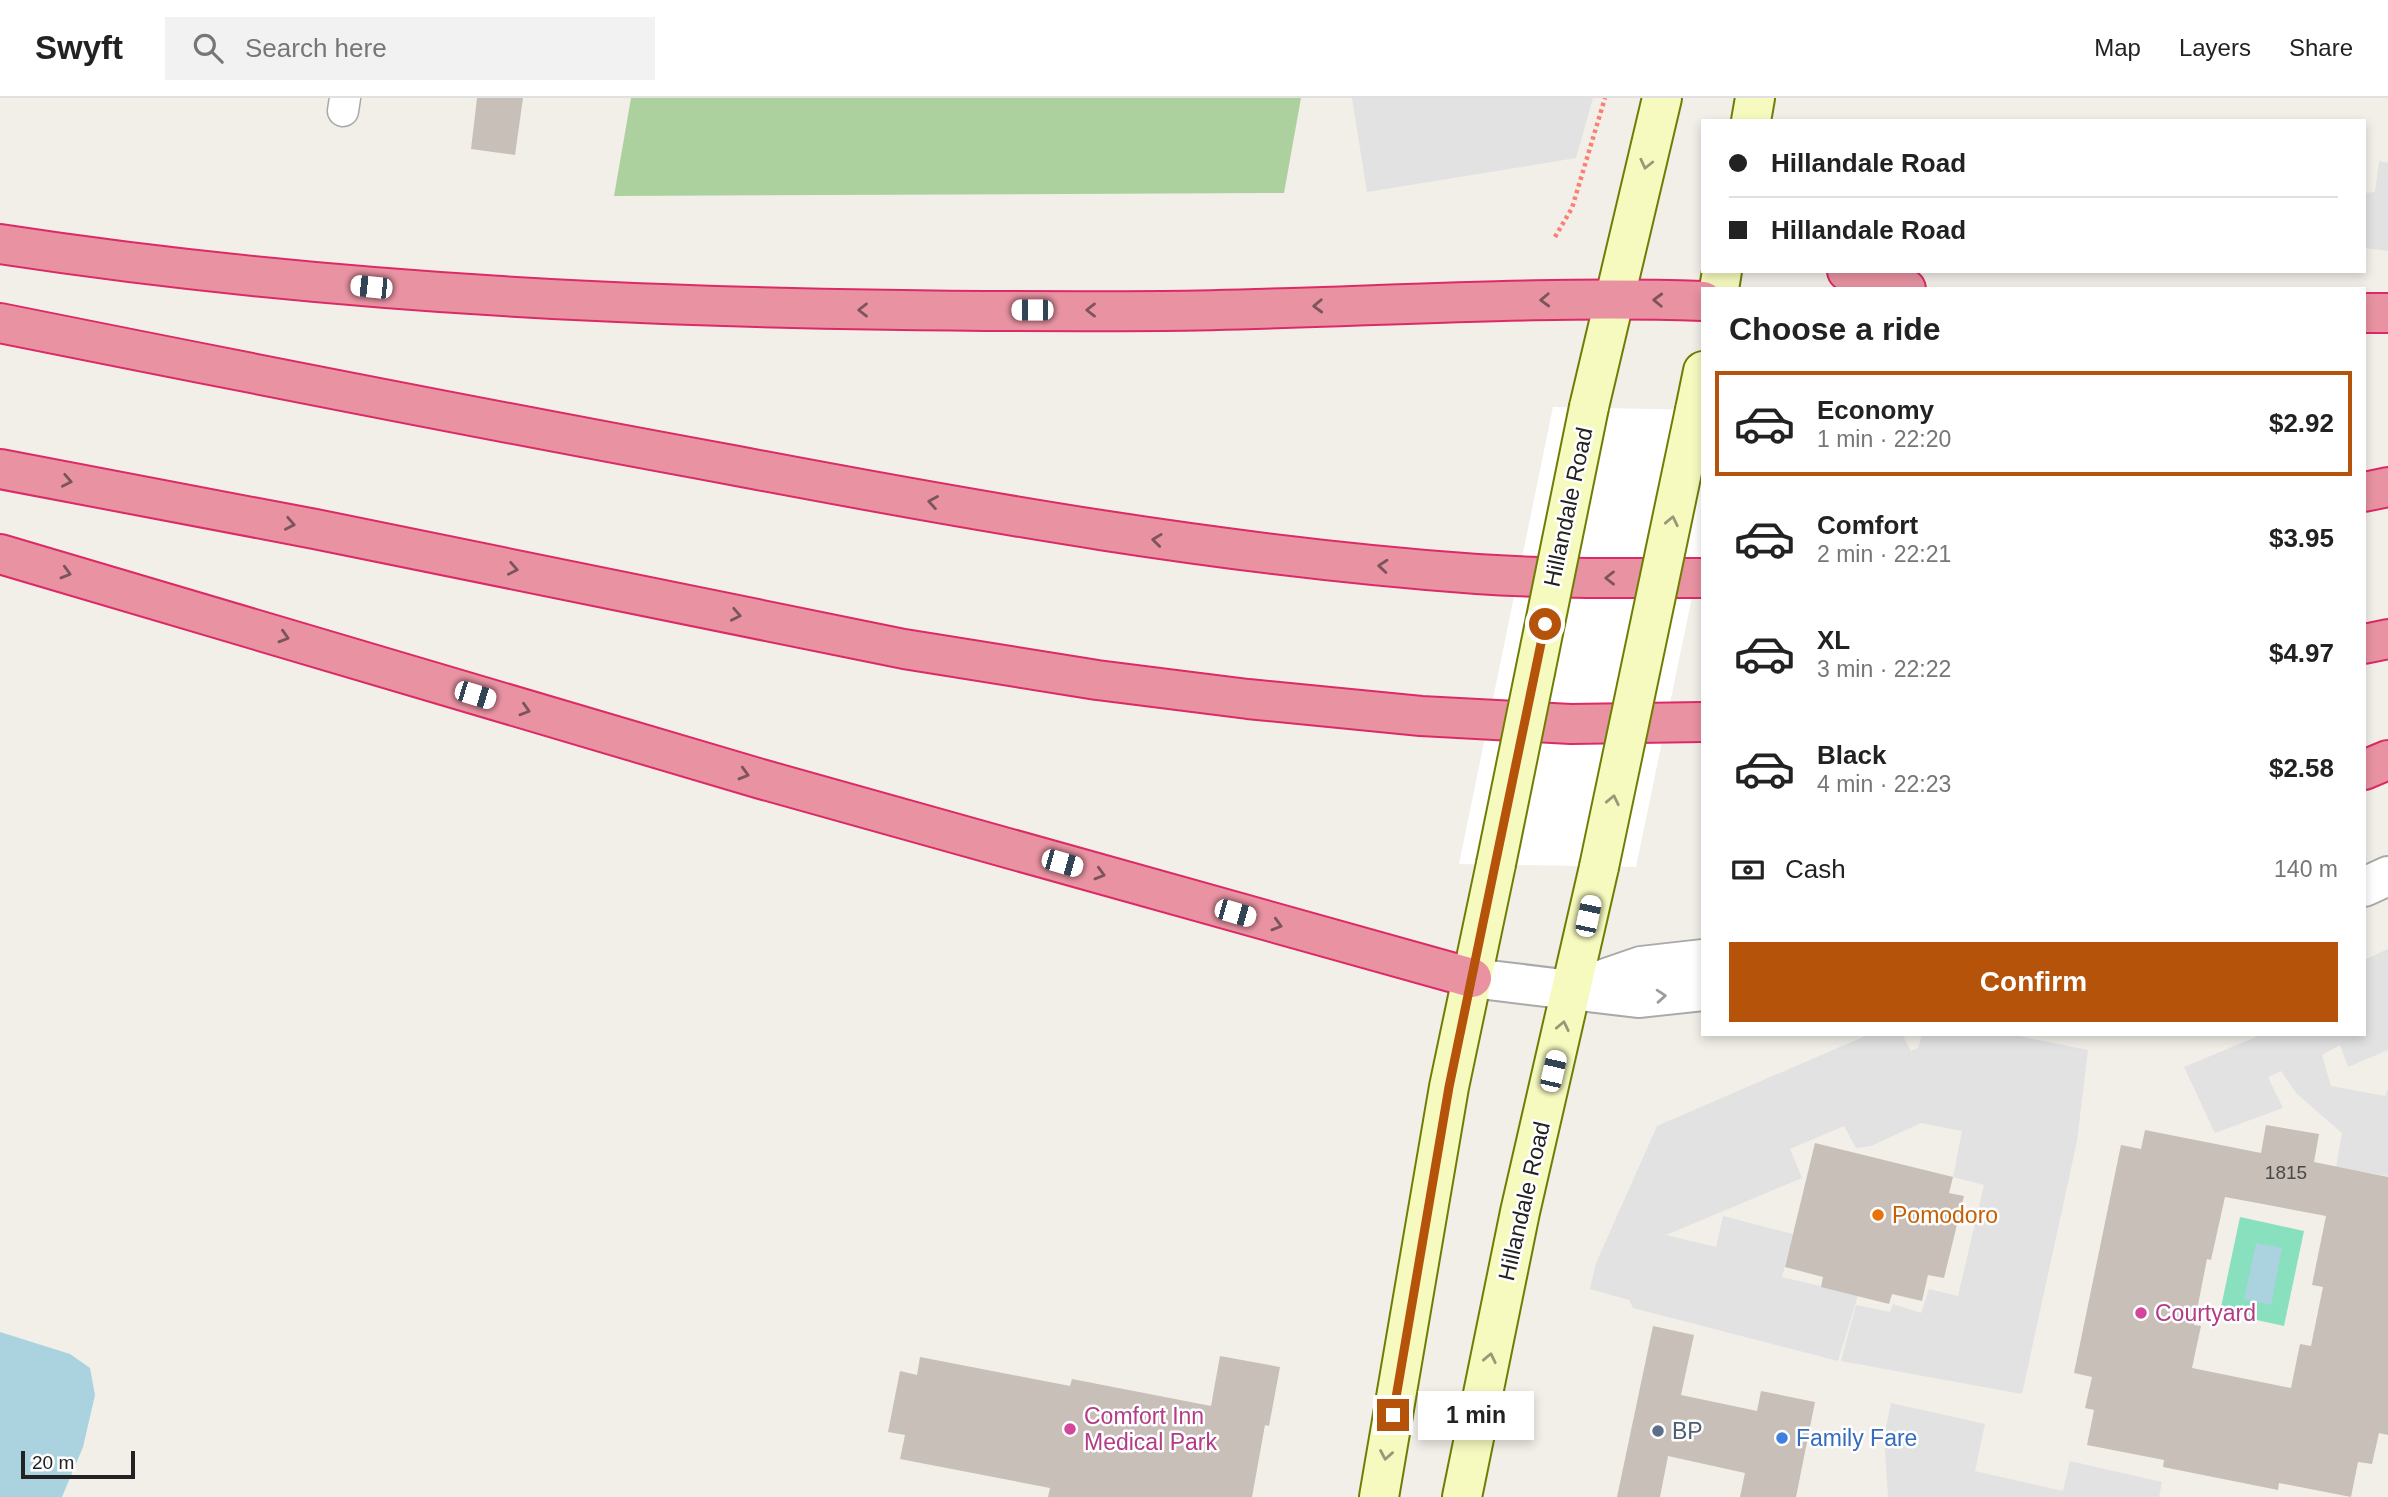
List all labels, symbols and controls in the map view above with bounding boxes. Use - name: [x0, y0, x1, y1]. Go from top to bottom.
- search box: [165, 17, 655, 80]
- text: Swyft: [35, 29, 123, 66]
- icon: search: [189, 29, 227, 67]
- text: Search here: [245, 33, 387, 63]
- text: Map: [2094, 34, 2141, 61]
- text: Layers: [2179, 34, 2251, 61]
- text: Share: [2289, 34, 2353, 61]
- text: Hillandale Road: [1771, 148, 1966, 178]
- one-way arrow: [1640, 158, 1654, 170]
- text: Hillandale Road: [1771, 215, 1966, 245]
- car: [350, 274, 393, 300]
- one-way arrow: [1540, 292, 1550, 308]
- one-way arrow: [1652, 292, 1663, 308]
- one-way arrow: [1312, 299, 1323, 314]
- car: [1012, 300, 1054, 321]
- one-way arrow: [857, 302, 868, 318]
- one-way arrow: [1085, 302, 1095, 318]
- text: Choose a ride: [1729, 311, 1941, 347]
- icon: car: [1733, 392, 1796, 455]
- text: Economy: [1817, 395, 1934, 425]
- text: $2.92: [2269, 408, 2334, 438]
- street label: Hillandale Road: [1538, 425, 1598, 589]
- text: 1 min · 22:20: [1817, 426, 1951, 452]
- one-way arrow: [61, 473, 73, 488]
- one-way arrow: [927, 495, 939, 510]
- icon: car: [1733, 507, 1796, 570]
- text: Comfort: [1817, 510, 1918, 540]
- one-way arrow: [1663, 515, 1678, 527]
- one-way arrow: [284, 516, 296, 531]
- text: $3.95: [2269, 523, 2334, 553]
- one-way arrow: [1151, 532, 1163, 547]
- text: 2 min · 22:21: [1817, 541, 1951, 567]
- one-way arrow: [1377, 559, 1388, 574]
- one-way arrow: [507, 561, 519, 576]
- one-way arrow: [59, 565, 71, 580]
- one-way arrow: [1604, 570, 1615, 586]
- one-way arrow: [730, 606, 742, 621]
- route start: [1529, 608, 1561, 640]
- icon: car: [1733, 622, 1796, 685]
- text: XL: [1817, 625, 1850, 655]
- one-way arrow: [278, 629, 290, 644]
- text: $4.97: [2269, 638, 2334, 668]
- text: 3 min · 22:22: [1817, 656, 1951, 682]
- car: [452, 679, 499, 711]
- one-way arrow: [519, 701, 531, 716]
- icon: car: [1733, 737, 1796, 800]
- text: Black: [1817, 740, 1886, 770]
- text: $2.58: [2269, 753, 2334, 783]
- one-way arrow: [737, 765, 749, 780]
- text: 4 min · 22:23: [1817, 771, 1951, 797]
- one-way arrow: [1604, 794, 1619, 806]
- car: [1039, 847, 1086, 879]
- icon: cash: [1729, 851, 1767, 889]
- text: Cash: [1785, 854, 1846, 884]
- text: 140 m: [2274, 856, 2338, 882]
- one-way arrow: [1094, 866, 1106, 880]
- car: [1574, 893, 1603, 939]
- car: [1212, 897, 1259, 929]
- one-way arrow: [1271, 917, 1283, 931]
- button: Confirm: [1729, 942, 2338, 1022]
- one-way arrow: [1656, 989, 1667, 1004]
- one-way arrow: [1555, 1020, 1570, 1032]
- car: [1539, 1048, 1568, 1094]
- street label: Hillandale Road: [1493, 1119, 1555, 1283]
- house number: 1815: [2265, 1162, 2307, 1183]
- place label: Pomodoro: [1892, 1202, 1998, 1228]
- marker: Pomodoro: [1870, 1207, 1886, 1223]
- place label: Courtyard: [2155, 1300, 2256, 1326]
- marker: Courtyard: [2133, 1305, 2149, 1321]
- one-way arrow: [1482, 1352, 1497, 1364]
- callout: 1 min: [1418, 1390, 1533, 1440]
- route end: [1377, 1399, 1409, 1431]
- text: 1 min: [1446, 1402, 1506, 1428]
- place label: Comfort Inn Medical Park: [1084, 1403, 1217, 1455]
- place label: BP: [1672, 1418, 1703, 1444]
- marker: Comfort Inn Medical Park: [1062, 1421, 1078, 1437]
- marker: BP: [1650, 1423, 1666, 1439]
- place label: Family Fare: [1796, 1425, 1917, 1451]
- marker: Family Fare: [1774, 1430, 1790, 1446]
- scale bar: [21, 1448, 135, 1480]
- one-way arrow: [1379, 1449, 1394, 1461]
- text: 20 m: [32, 1452, 74, 1473]

